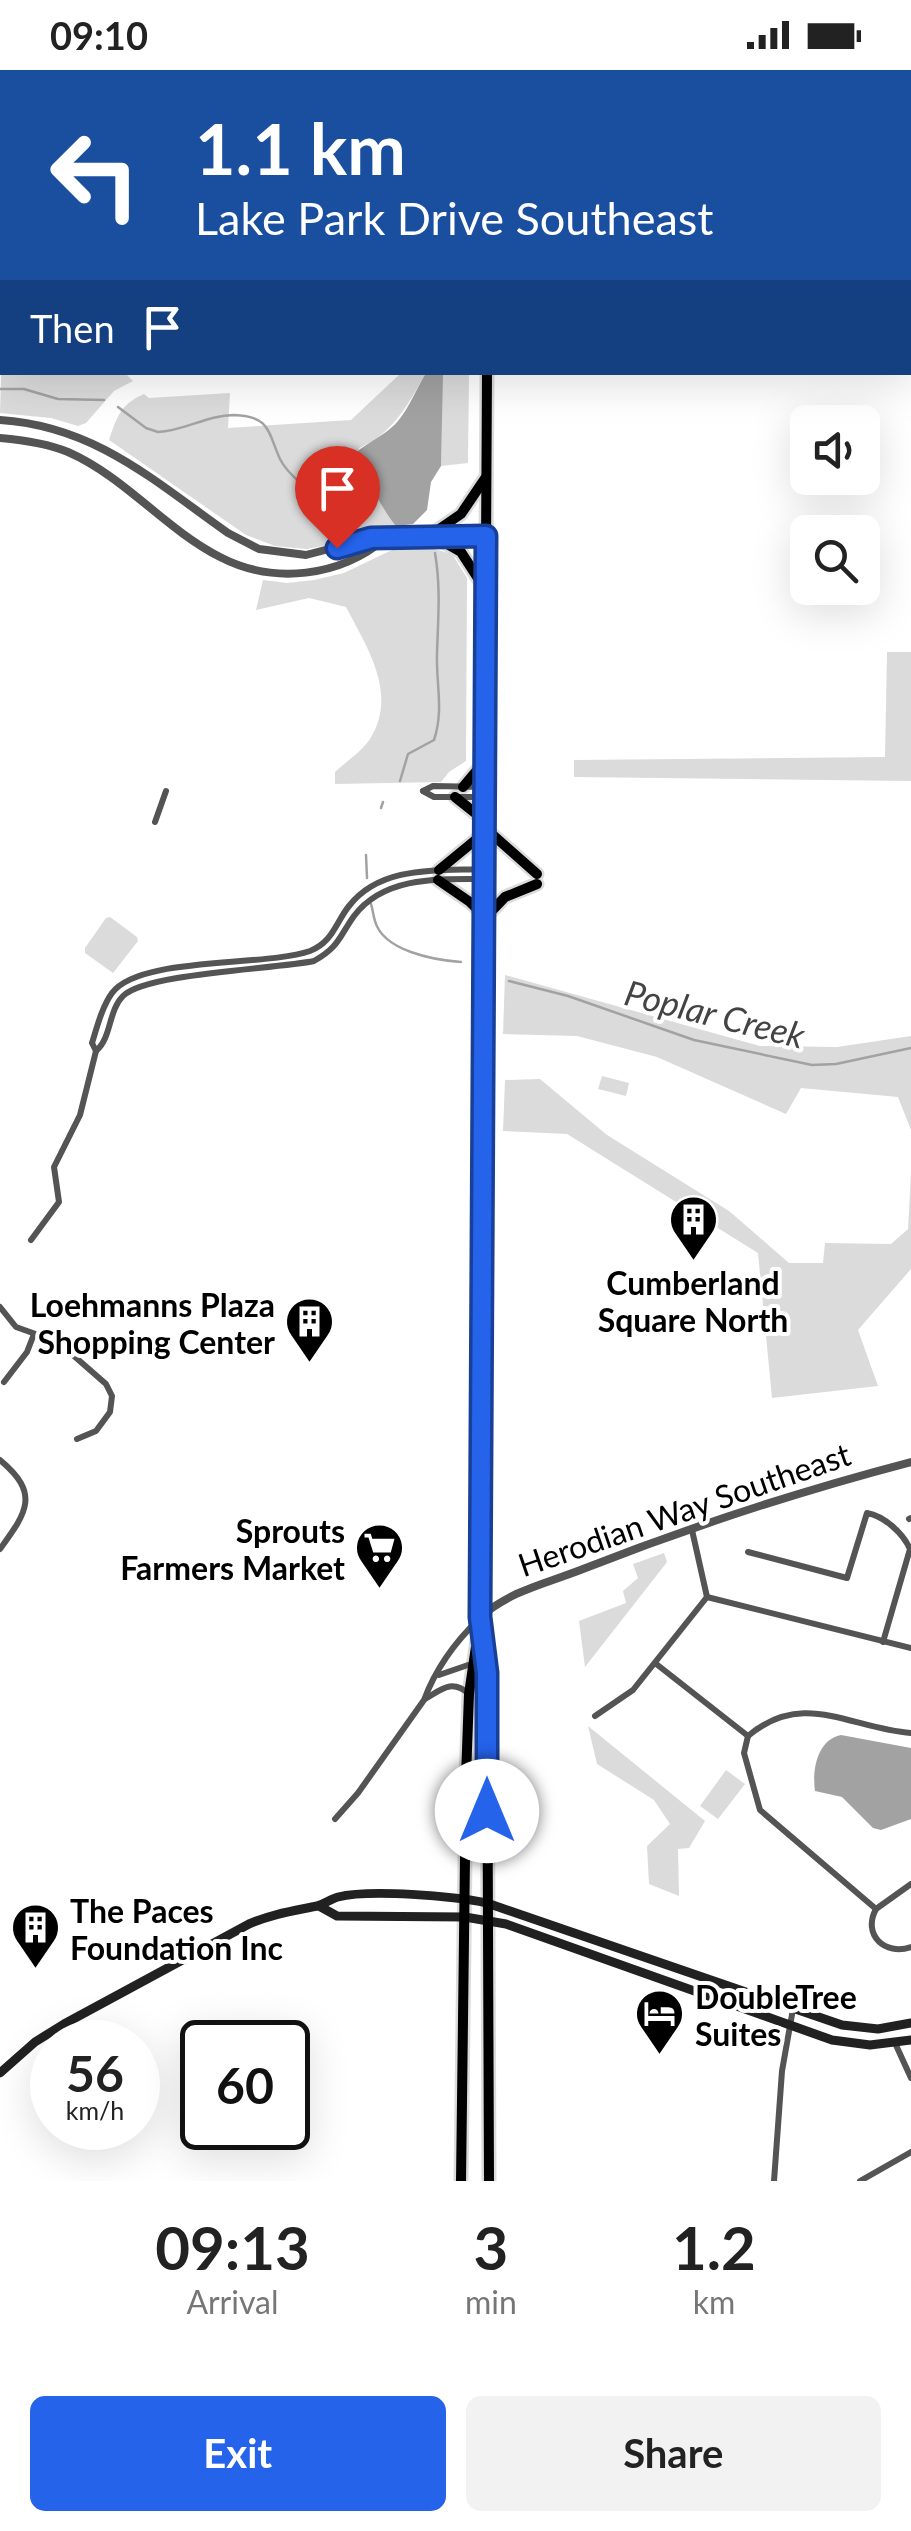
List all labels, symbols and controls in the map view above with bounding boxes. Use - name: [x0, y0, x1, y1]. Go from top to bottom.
- text: 09:10: [50, 12, 148, 58]
- text: 1.1 km: [195, 106, 406, 190]
- icon: left: [30, 110, 160, 240]
- text: Lake Park Drive Southeast: [195, 191, 713, 245]
- icon: arrive: [135, 300, 190, 355]
- text: Then: [30, 305, 115, 351]
- map controls: [790, 405, 880, 605]
- button: sound: [790, 405, 880, 495]
- pin: [295, 446, 380, 549]
- icon: arrive: [310, 461, 365, 516]
- button: search: [790, 515, 880, 605]
- water label: Poplar Creek: [621, 970, 810, 1056]
- building icon: Cumberland Square North: [667, 1194, 719, 1262]
- place label: Cumberland Square North: [598, 1263, 788, 1339]
- place label: Loehmanns Plaza Shopping Center: [30, 1285, 275, 1361]
- building icon: Loehmanns Plaza Shopping Center: [284, 1296, 336, 1364]
- street label: Herodian Way Southeast: [513, 1434, 856, 1584]
- place label: Sprouts Farmers Market: [120, 1511, 345, 1587]
- supermarket icon: Sprouts Farmers Market: [354, 1522, 406, 1590]
- position arrow: [435, 1759, 539, 1863]
- place label: The Paces Foundation Inc: [70, 1891, 283, 1967]
- building icon: The Paces Foundation Inc: [9, 1902, 61, 1970]
- place label: DoubleTree Suites: [695, 1977, 857, 2053]
- hotel icon: DoubleTree Suites: [634, 1988, 686, 2056]
- speed limit sign: 60: [180, 2020, 310, 2150]
- text: 56: [66, 2043, 124, 2103]
- text: km/h: [66, 2095, 124, 2125]
- text: 09:13: [155, 2211, 310, 2283]
- text: 3: [473, 2211, 508, 2283]
- text: 1.2: [672, 2211, 756, 2283]
- text: Arrival: [186, 2282, 279, 2321]
- text: min: [465, 2282, 517, 2321]
- text: km: [693, 2282, 735, 2321]
- button: Exit: [30, 2396, 446, 2511]
- button: Share: [466, 2396, 881, 2511]

